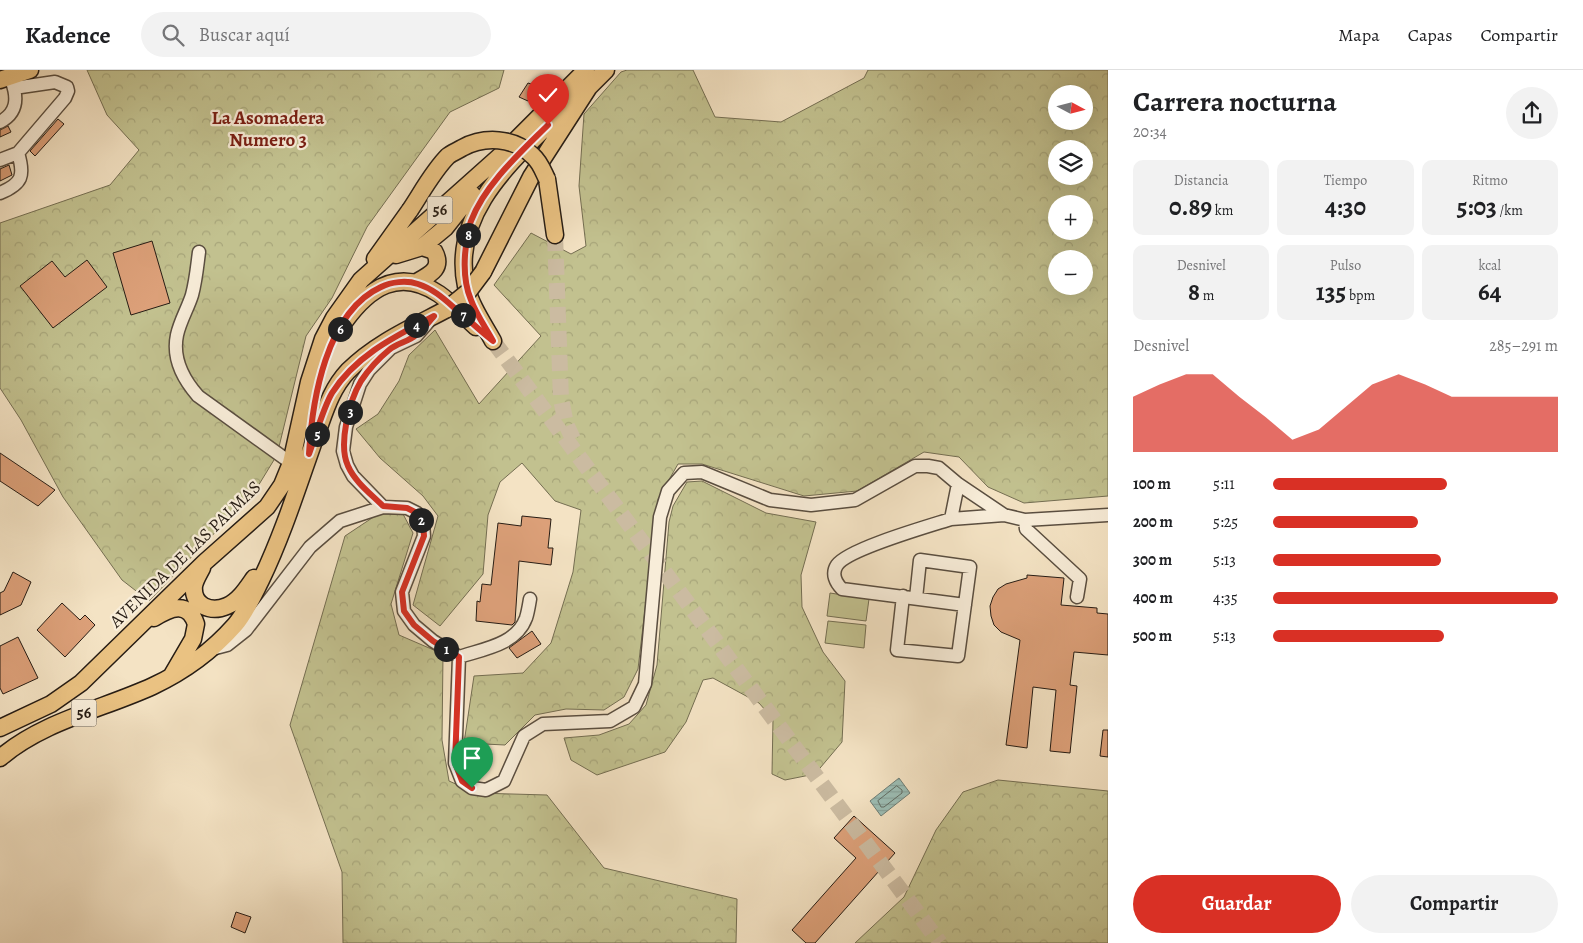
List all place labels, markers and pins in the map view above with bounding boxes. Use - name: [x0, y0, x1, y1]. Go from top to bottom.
- pin: [527, 74, 569, 125]
- pin: 8: [456, 222, 480, 248]
- pin: 7: [450, 302, 476, 328]
- pin: 4: [404, 312, 428, 338]
- pin: 6: [328, 316, 352, 342]
- pin: 3: [338, 400, 362, 424]
- pin: 5: [304, 422, 330, 446]
- pin: 2: [408, 508, 434, 532]
- pin: 1: [434, 636, 458, 662]
- pin: [451, 737, 493, 788]

